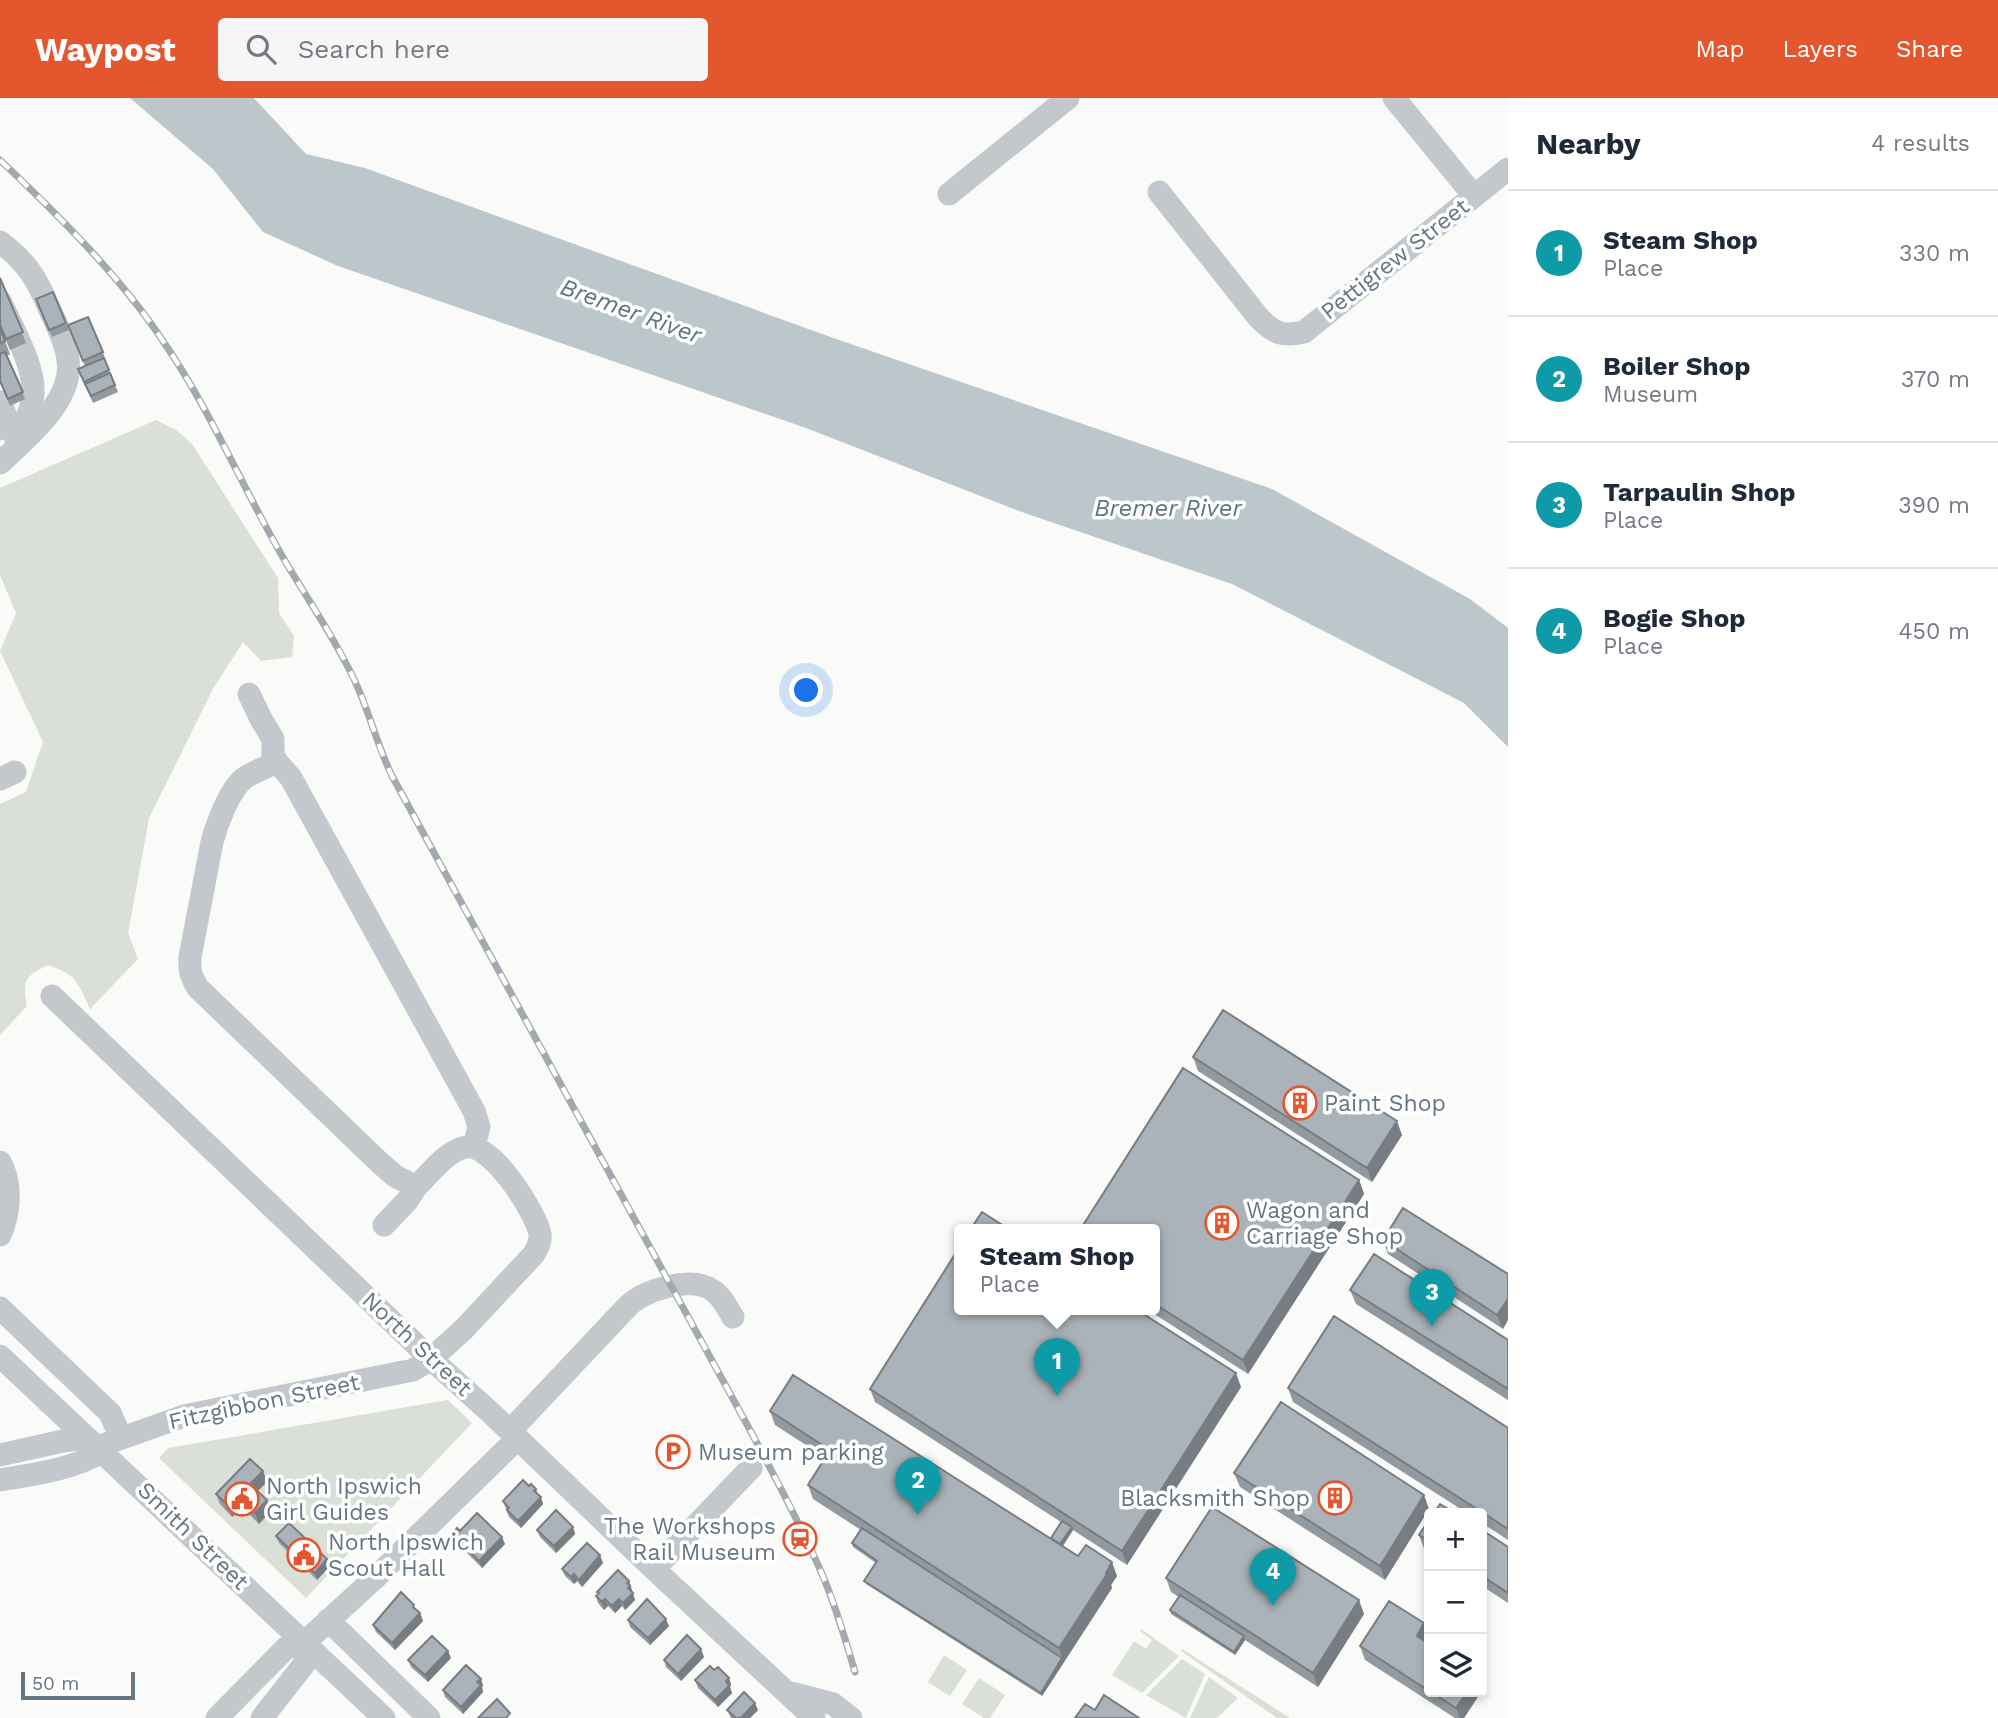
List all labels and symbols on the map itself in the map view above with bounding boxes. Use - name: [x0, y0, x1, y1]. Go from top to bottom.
- street label: Pettigrew Street: [1315, 193, 1475, 325]
- water label: Bremer River: [557, 273, 707, 350]
- water label: Bremer River: [1094, 494, 1244, 522]
- your location: [789, 673, 823, 707]
- building icon: Paint Shop: [1281, 1084, 1319, 1122]
- place label: Paint Shop: [1324, 1090, 1446, 1117]
- place label: Wagon and Carriage Shop: [1246, 1197, 1403, 1250]
- building icon: Wagon and Carriage Shop: [1203, 1204, 1241, 1242]
- pin: 3: [1409, 1269, 1455, 1327]
- street label: North Street: [357, 1286, 478, 1402]
- pin: 1: [1034, 1338, 1080, 1396]
- street label: Fitzgibbon Street: [166, 1369, 362, 1435]
- parking icon: Museum parking: [654, 1433, 692, 1471]
- place label: Museum parking: [698, 1439, 884, 1466]
- pin: 2: [895, 1457, 941, 1515]
- place label: North Ipswich Girl Guides: [266, 1473, 422, 1526]
- street label: Smith Street: [132, 1476, 254, 1596]
- building icon: Blacksmith Shop: [1316, 1479, 1354, 1517]
- public building icon: North Ipswich Girl Guides: [223, 1480, 261, 1518]
- place label: Blacksmith Shop: [1120, 1485, 1310, 1512]
- place label: The Workshops Rail Museum: [604, 1513, 776, 1566]
- station icon: The Workshops Rail Museum: [781, 1520, 819, 1558]
- place label: North Ipswich Scout Hall: [328, 1529, 484, 1582]
- public building icon: North Ipswich Scout Hall: [285, 1536, 323, 1574]
- pin: 4: [1250, 1548, 1296, 1606]
- scale bar: [21, 1669, 135, 1701]

